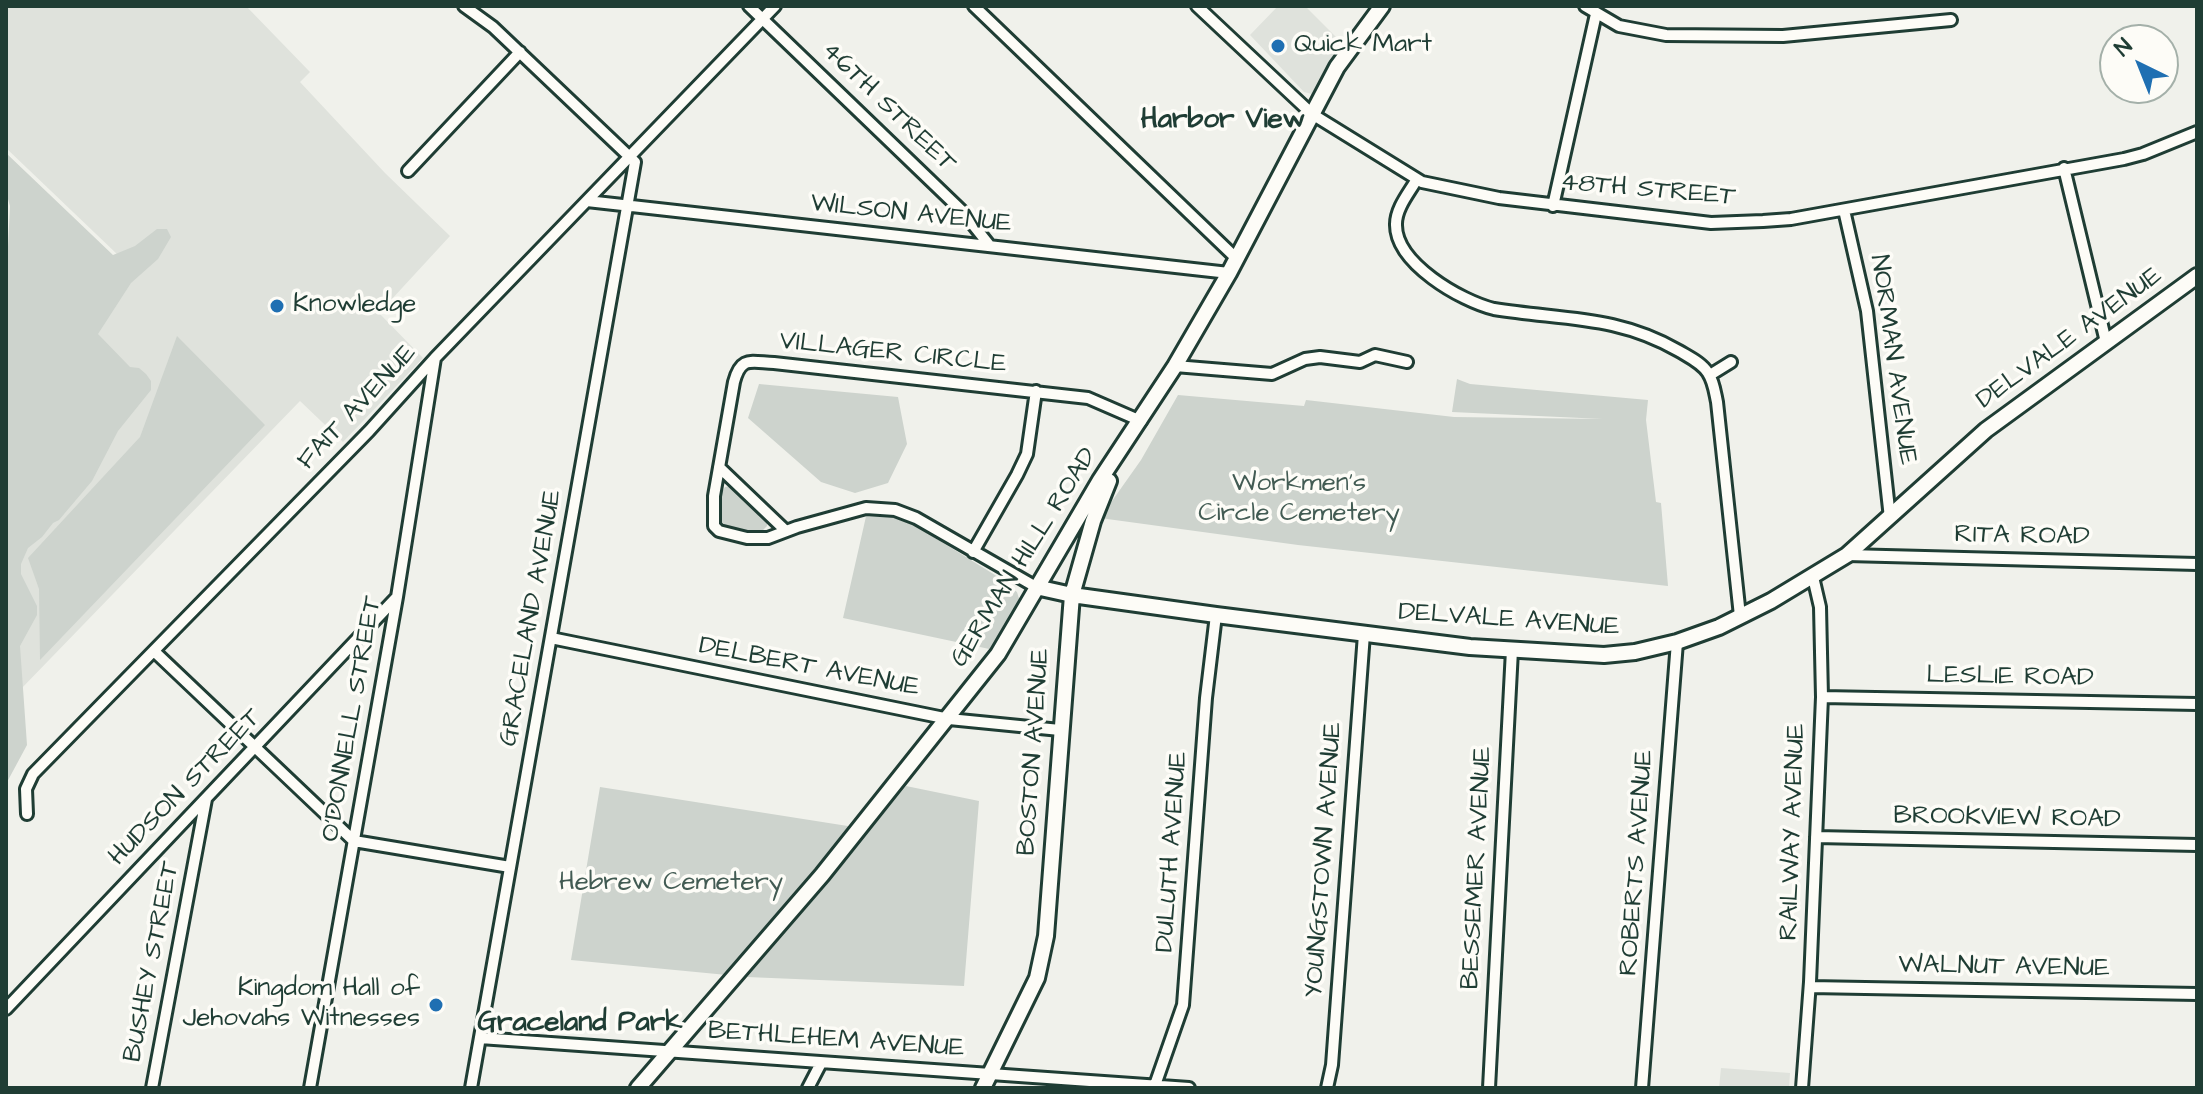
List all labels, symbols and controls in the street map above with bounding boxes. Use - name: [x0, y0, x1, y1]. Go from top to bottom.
- north arrow: [2099, 24, 2179, 104]
- place label: Quick Mart: [1294, 30, 1432, 62]
- text: N: [2108, 32, 2139, 64]
- street label: 46TH STREET: [814, 36, 962, 180]
- marker: Quick Mart: [1269, 37, 1287, 55]
- district label: Harbor View: [1141, 104, 1305, 138]
- street label: 48TH STREET: [1559, 168, 1737, 214]
- street label: WILSON AVENUE: [809, 189, 1013, 241]
- street label: NORMAN AVENUE: [1862, 253, 1922, 467]
- street label: DELVALE AVENUE: [1971, 261, 2169, 417]
- place label: Knowledge: [293, 290, 416, 322]
- marker: Knowledge: [268, 297, 286, 315]
- street label: VILLAGER CIRCLE: [778, 327, 1008, 381]
- street label: FAIT AVENUE: [292, 339, 424, 477]
- street label: GERMAN HILL ROAD: [945, 443, 1105, 673]
- park label: Workmen's Circle Cemetery: [1198, 469, 1400, 530]
- street label: GRACELAND AVENUE: [494, 487, 570, 749]
- street label: RITA ROAD: [1954, 520, 2090, 554]
- street label: O'DONNELL STREET: [316, 594, 390, 844]
- street label: DELVALE AVENUE: [1397, 598, 1621, 644]
- street label: DELBERT AVENUE: [696, 631, 922, 705]
- street label: BOSTON AVENUE: [1012, 647, 1058, 857]
- street label: LESLIE ROAD: [1926, 661, 2094, 695]
- street label: HUDSON STREET: [103, 703, 269, 873]
- street label: YOUNGSTOWN AVENUE: [1300, 721, 1350, 999]
- street label: RAILWAY AVENUE: [1775, 723, 1813, 941]
- street label: BESSEMER AVENUE: [1456, 746, 1500, 990]
- street label: ROBERTS AVENUE: [1615, 749, 1661, 977]
- street label: DULUTH AVENUE: [1150, 751, 1196, 953]
- street label: BROOKVIEW ROAD: [1893, 801, 2121, 837]
- street label: BUSHEY STREET: [118, 859, 188, 1065]
- park label: Hebrew Cemetery: [559, 868, 783, 900]
- street label: WALNUT AVENUE: [1898, 951, 2110, 985]
- place label: Kingdom Hall of Jehovahs Witnesses: [182, 974, 420, 1036]
- marker: Kingdom Hall of Jehovahs Witnesses: [427, 996, 445, 1014]
- district label: Graceland Park: [478, 1007, 682, 1041]
- street label: BETHLEHEM AVENUE: [707, 1016, 965, 1066]

